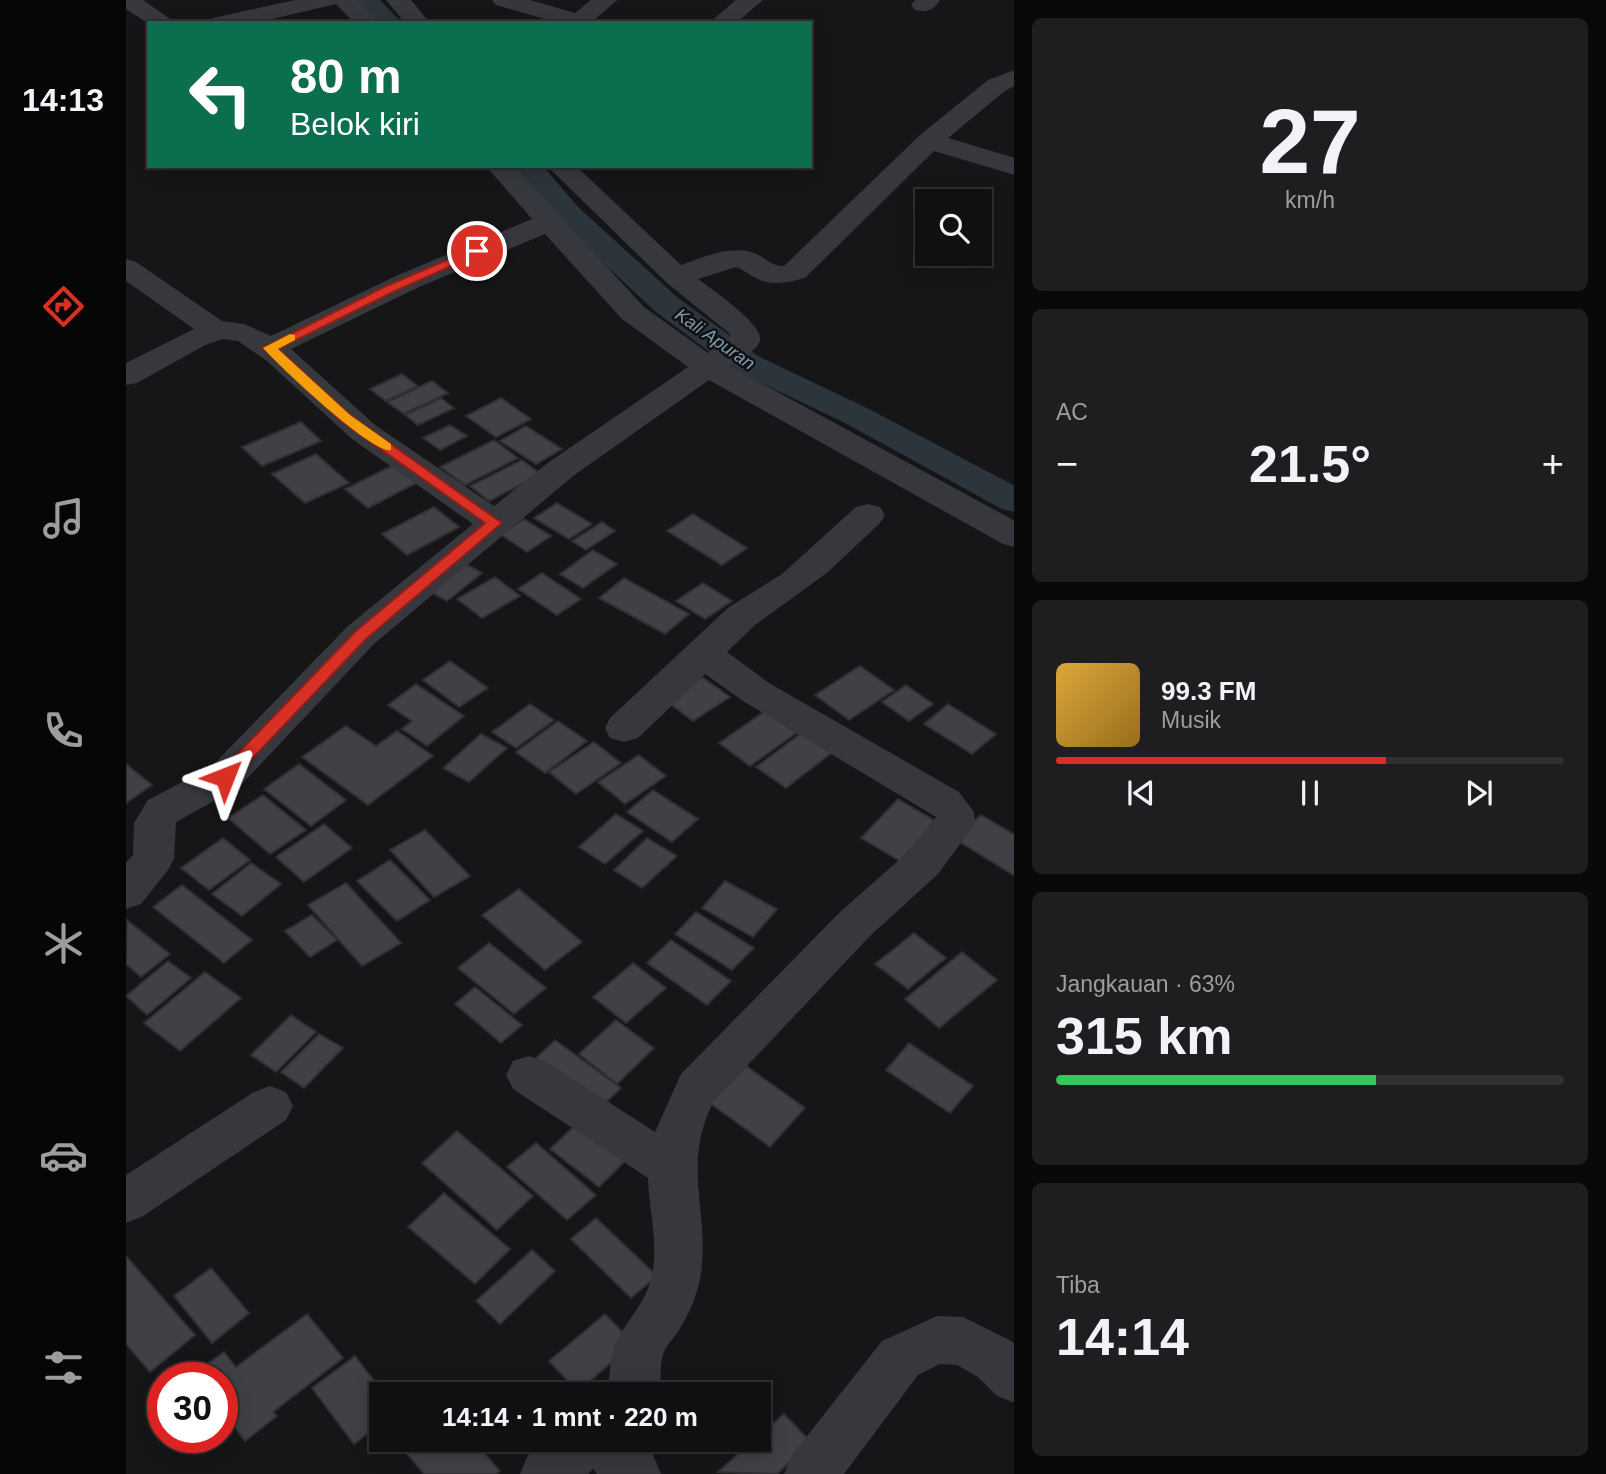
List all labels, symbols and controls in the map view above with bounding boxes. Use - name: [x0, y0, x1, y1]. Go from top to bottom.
- icon: left: [175, 49, 266, 140]
- text: 80 m: [290, 49, 402, 103]
- text: 14:13: [22, 82, 104, 118]
- text: 27: [1259, 91, 1361, 192]
- text: Belok kiri: [290, 106, 420, 142]
- text: km/h: [1285, 187, 1335, 213]
- map controls: [915, 189, 992, 266]
- button: search: [915, 189, 992, 266]
- pin: [447, 221, 507, 281]
- icon: arrive: [458, 232, 496, 270]
- icon: directions: [39, 282, 88, 331]
- water label: Kali Apuran: [671, 304, 759, 374]
- text: AC: [1056, 399, 1088, 425]
- text: 21.5°: [1249, 435, 1371, 493]
- text: −: [1056, 443, 1078, 485]
- text: +: [1542, 443, 1564, 485]
- icon: music: [39, 494, 88, 543]
- text: 99.3 FM: [1161, 676, 1256, 706]
- icon: phone: [39, 706, 88, 755]
- text: Musik: [1161, 707, 1221, 733]
- position arrow: [188, 740, 262, 814]
- icon: previous: [1122, 774, 1160, 812]
- icon: pause: [1291, 774, 1329, 812]
- icon: next: [1460, 774, 1498, 812]
- icon: climate: [39, 919, 88, 968]
- text: Jangkauan · 63%: [1056, 971, 1235, 997]
- text: 315 km: [1056, 1007, 1232, 1065]
- icon: car: [39, 1131, 88, 1180]
- text: Tiba: [1056, 1272, 1100, 1298]
- text: 14:14: [1056, 1308, 1189, 1366]
- icon: filters: [39, 1343, 88, 1392]
- speed limit sign: 30: [147, 1362, 238, 1453]
- text: 14:14 · 1 mnt · 220 m: [442, 1402, 698, 1432]

